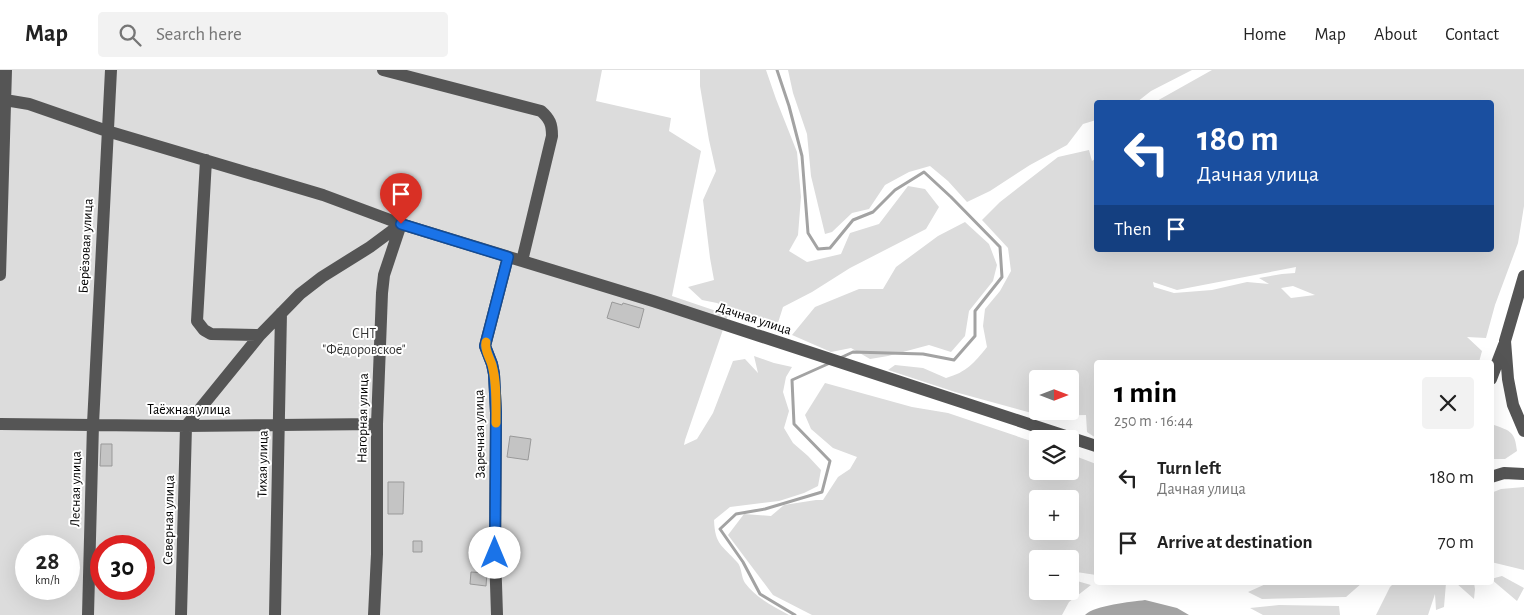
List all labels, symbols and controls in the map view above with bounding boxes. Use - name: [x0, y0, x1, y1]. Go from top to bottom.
- search box: [98, 12, 448, 57]
- icon: search: [116, 21, 144, 49]
- text: Map: [25, 22, 68, 46]
- text: Search here: [156, 25, 242, 44]
- text: Home: [1243, 26, 1286, 44]
- text: Map: [1314, 26, 1346, 44]
- text: About: [1374, 26, 1417, 44]
- text: Contact: [1445, 26, 1499, 44]
- icon: left: [1114, 120, 1179, 185]
- text: 180 m: [1197, 122, 1279, 157]
- text: Дачная улица: [1197, 163, 1319, 185]
- pin: [380, 173, 422, 224]
- icon: arrive: [387, 180, 415, 208]
- street label: Берёзовая улица: [77, 198, 96, 294]
- icon: arrive: [1162, 215, 1190, 243]
- text: Then: [1114, 220, 1152, 239]
- street label: Дачная улица: [715, 300, 794, 338]
- park label: СНТ "Фёдоровское": [322, 327, 406, 357]
- north arrow: [1029, 370, 1079, 420]
- map controls: [1029, 370, 1079, 600]
- street label: Нагорная улица: [355, 372, 371, 463]
- button: close: [1422, 377, 1474, 429]
- text: 1 min: [1114, 378, 1177, 408]
- street label: Заречная улица: [472, 389, 488, 479]
- street label: Таёжная улица: [147, 403, 231, 417]
- text: 250 m · 16:44: [1114, 413, 1193, 429]
- street label: Тихая улица: [255, 430, 271, 498]
- button: layers: [1029, 430, 1079, 480]
- street label: Лесная улица: [68, 450, 84, 527]
- text: Turn left: [1157, 459, 1221, 478]
- icon: left: [1114, 464, 1142, 492]
- text: 180 m: [1430, 468, 1474, 487]
- street label: Северная улица: [161, 474, 177, 565]
- text: Дачная улица: [1157, 481, 1246, 497]
- button: +: [1029, 490, 1079, 540]
- position arrow: [468, 526, 520, 578]
- icon: arrive: [1114, 529, 1142, 557]
- text: Arrive at destination: [1157, 533, 1313, 552]
- text: 70 m: [1438, 533, 1474, 552]
- speed limit sign: 30: [90, 535, 155, 600]
- text: 28: [35, 549, 60, 574]
- button: −: [1029, 550, 1079, 600]
- text: km/h: [35, 574, 60, 586]

